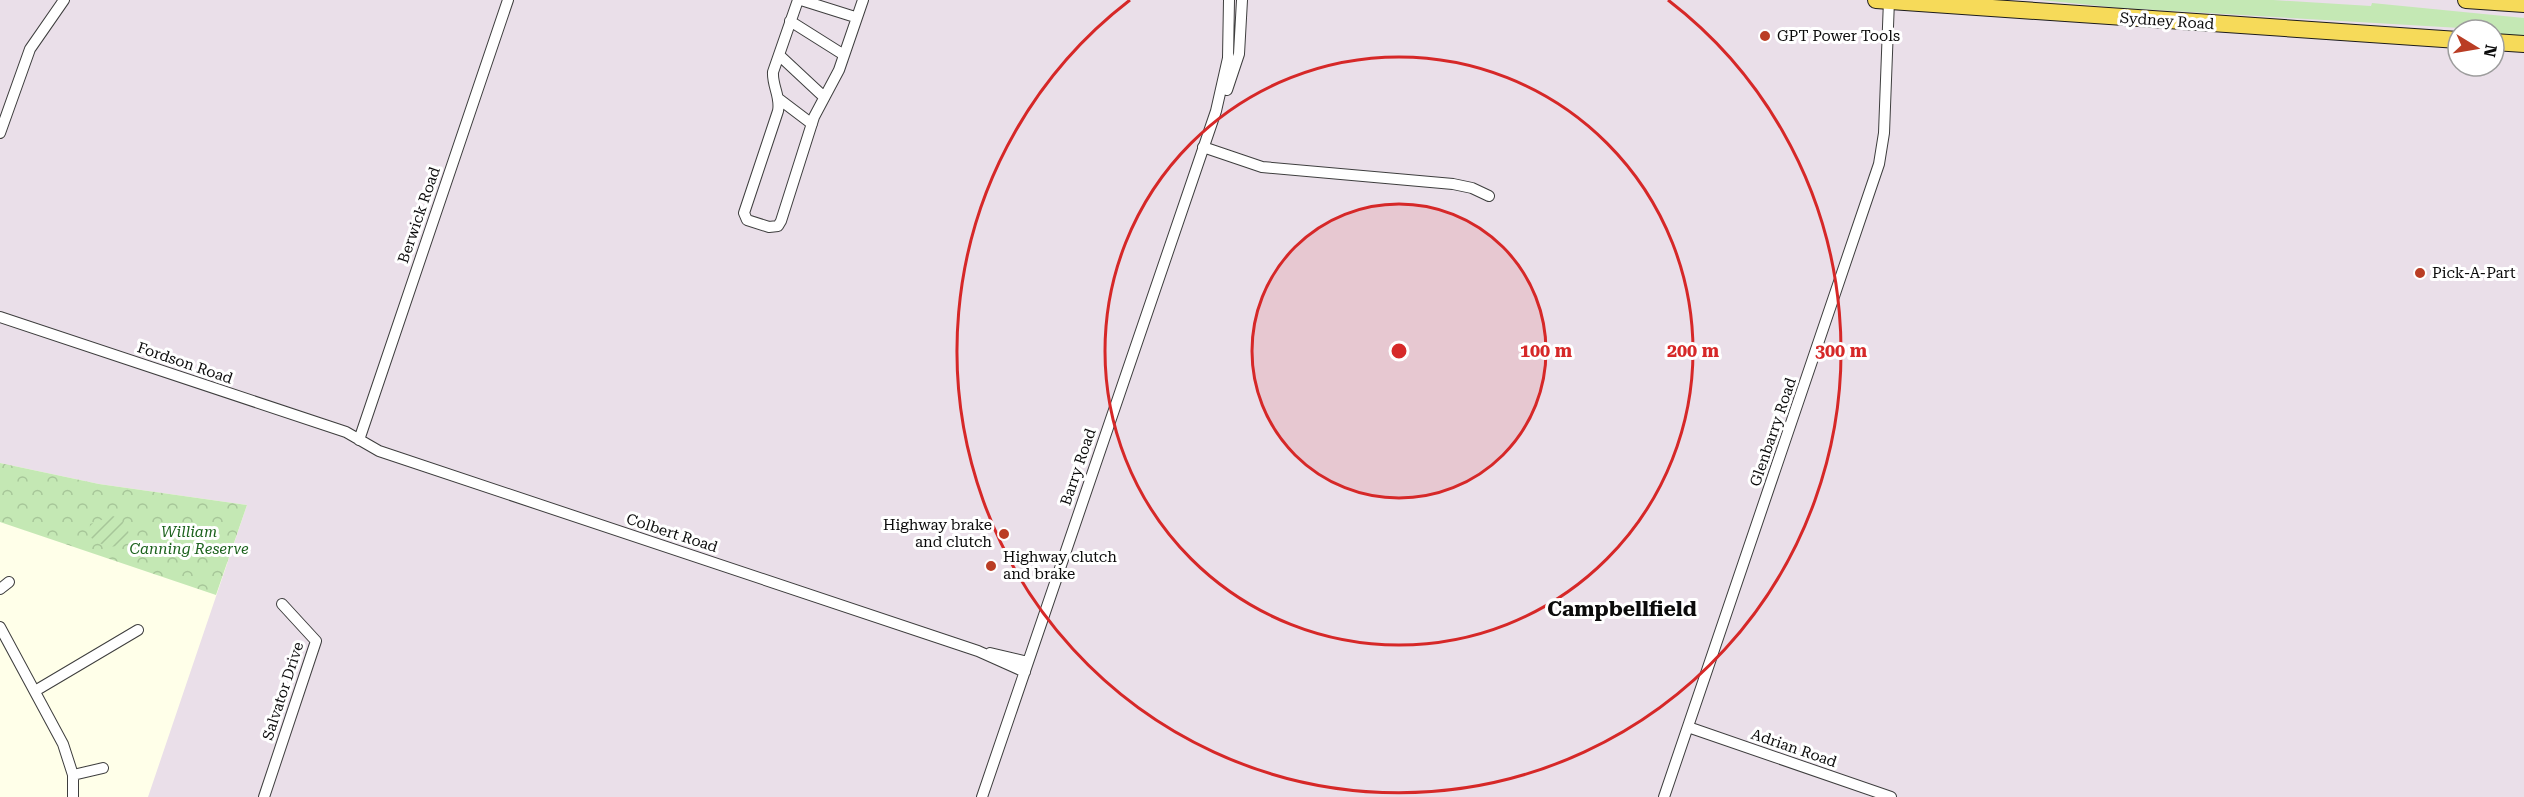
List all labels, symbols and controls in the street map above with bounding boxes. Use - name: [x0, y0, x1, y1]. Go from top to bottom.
- street label: Sydney Road: [2119, 9, 2215, 33]
- north arrow: [2446, 18, 2506, 78]
- place label: GPT Power Tools: [1777, 27, 1900, 45]
- marker: GPT Power Tools: [1758, 29, 1772, 43]
- text: N: [2480, 43, 2501, 59]
- street label: Berwick Road: [394, 164, 444, 265]
- place label: Pick-A-Part: [2432, 264, 2516, 282]
- marker: Pick-A-Part: [2413, 266, 2427, 280]
- street label: Fordson Road: [135, 338, 235, 388]
- text: 100 m: [1520, 340, 1573, 361]
- text: 200 m: [1667, 340, 1720, 361]
- text: 300 m: [1815, 340, 1868, 361]
- centre of rings: [1389, 341, 1409, 361]
- street label: Glenbarry Road: [1746, 375, 1800, 489]
- street label: Barry Road: [1056, 426, 1100, 508]
- street label: Colbert Road: [624, 510, 720, 556]
- place label: Highway brake and clutch: [883, 516, 992, 551]
- park label: William Canning Reserve: [129, 523, 249, 558]
- marker: Highway brake and clutch: [997, 527, 1011, 541]
- place label: Highway clutch and brake: [1003, 548, 1117, 583]
- marker: Highway clutch and brake: [984, 559, 998, 573]
- district label: Campbellfield: [1547, 597, 1697, 621]
- street label: Salvator Drive: [259, 640, 307, 742]
- street label: Adrian Road: [1749, 725, 1840, 771]

